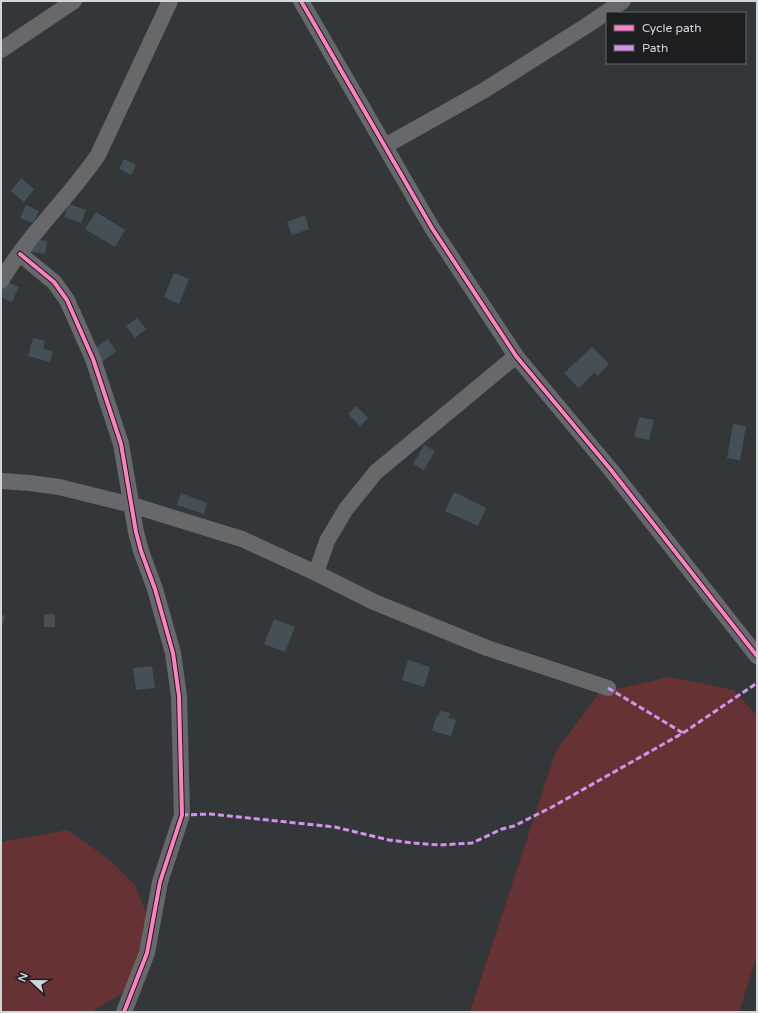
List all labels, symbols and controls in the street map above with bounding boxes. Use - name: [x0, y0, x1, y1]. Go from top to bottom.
- legend: [606, 12, 746, 64]
- text: Cycle path: [642, 21, 701, 35]
- text: Path: [642, 41, 668, 55]
- north arrow: [12, 961, 52, 1001]
- text: N: [16, 971, 31, 984]

